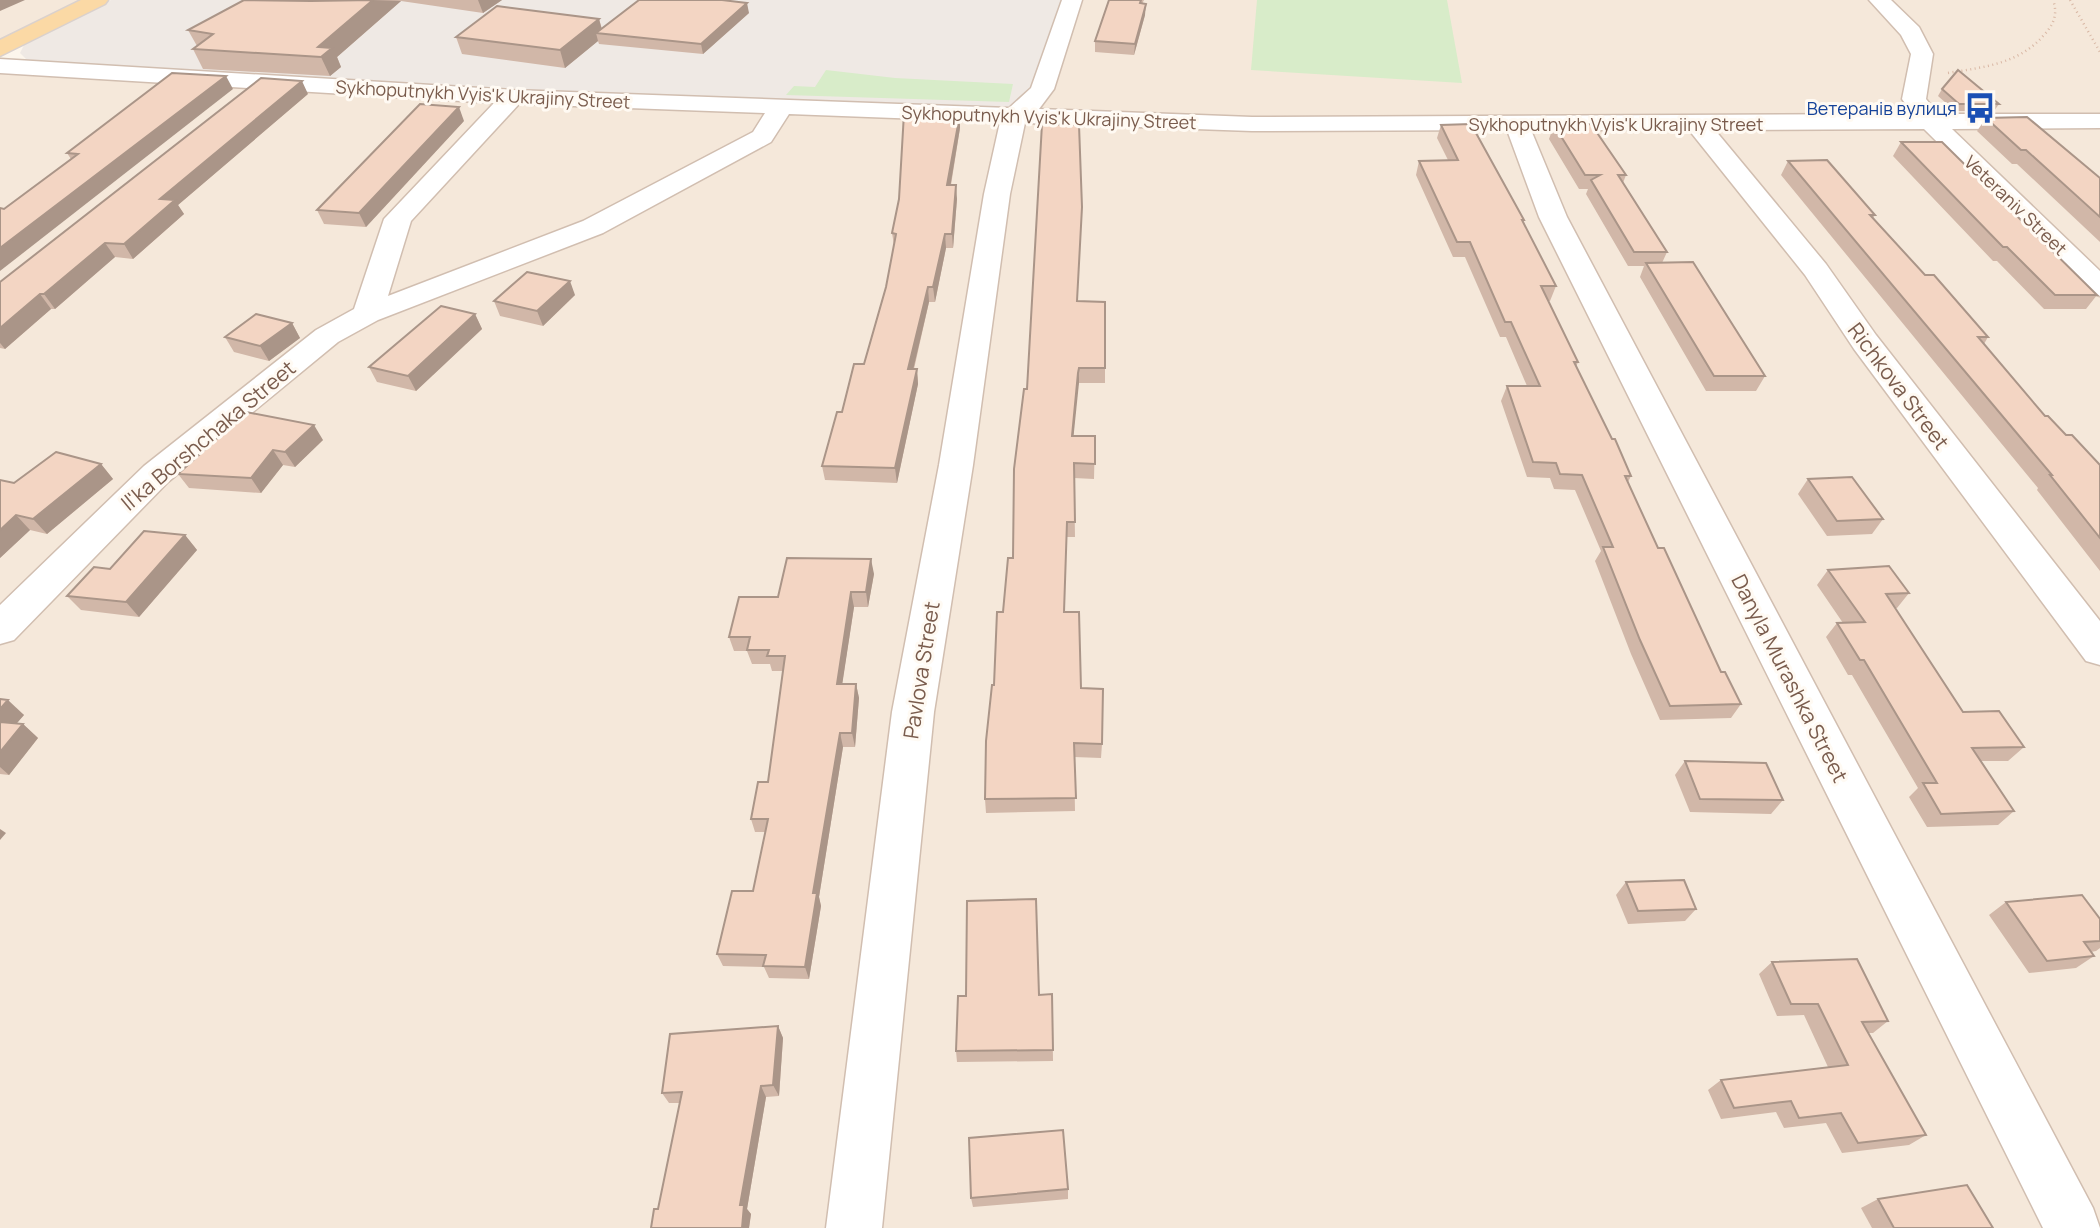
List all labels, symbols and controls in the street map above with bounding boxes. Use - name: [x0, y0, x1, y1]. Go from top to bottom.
- street label: Sykhoputnykh Vyis'k Ukrajiny Street: [335, 74, 631, 114]
- bus stop icon: Ветеранів вулиця: [1963, 91, 1997, 125]
- place label: Ветеранів вулиця: [1807, 96, 1957, 120]
- street label: Sykhoputnykh Vyis'k Ukrajiny Street: [901, 100, 1197, 134]
- street label: Sykhoputnykh Vyis'k Ukrajiny Street: [1468, 112, 1764, 136]
- street label: Veteraniv Street: [1959, 150, 2073, 260]
- street label: Richkova Street: [1842, 317, 1956, 455]
- street label: Il'ka Borshchaka Street: [115, 354, 301, 516]
- street label: Danyla Murashka Street: [1725, 569, 1855, 787]
- street label: Pavlova Street: [896, 599, 946, 741]

